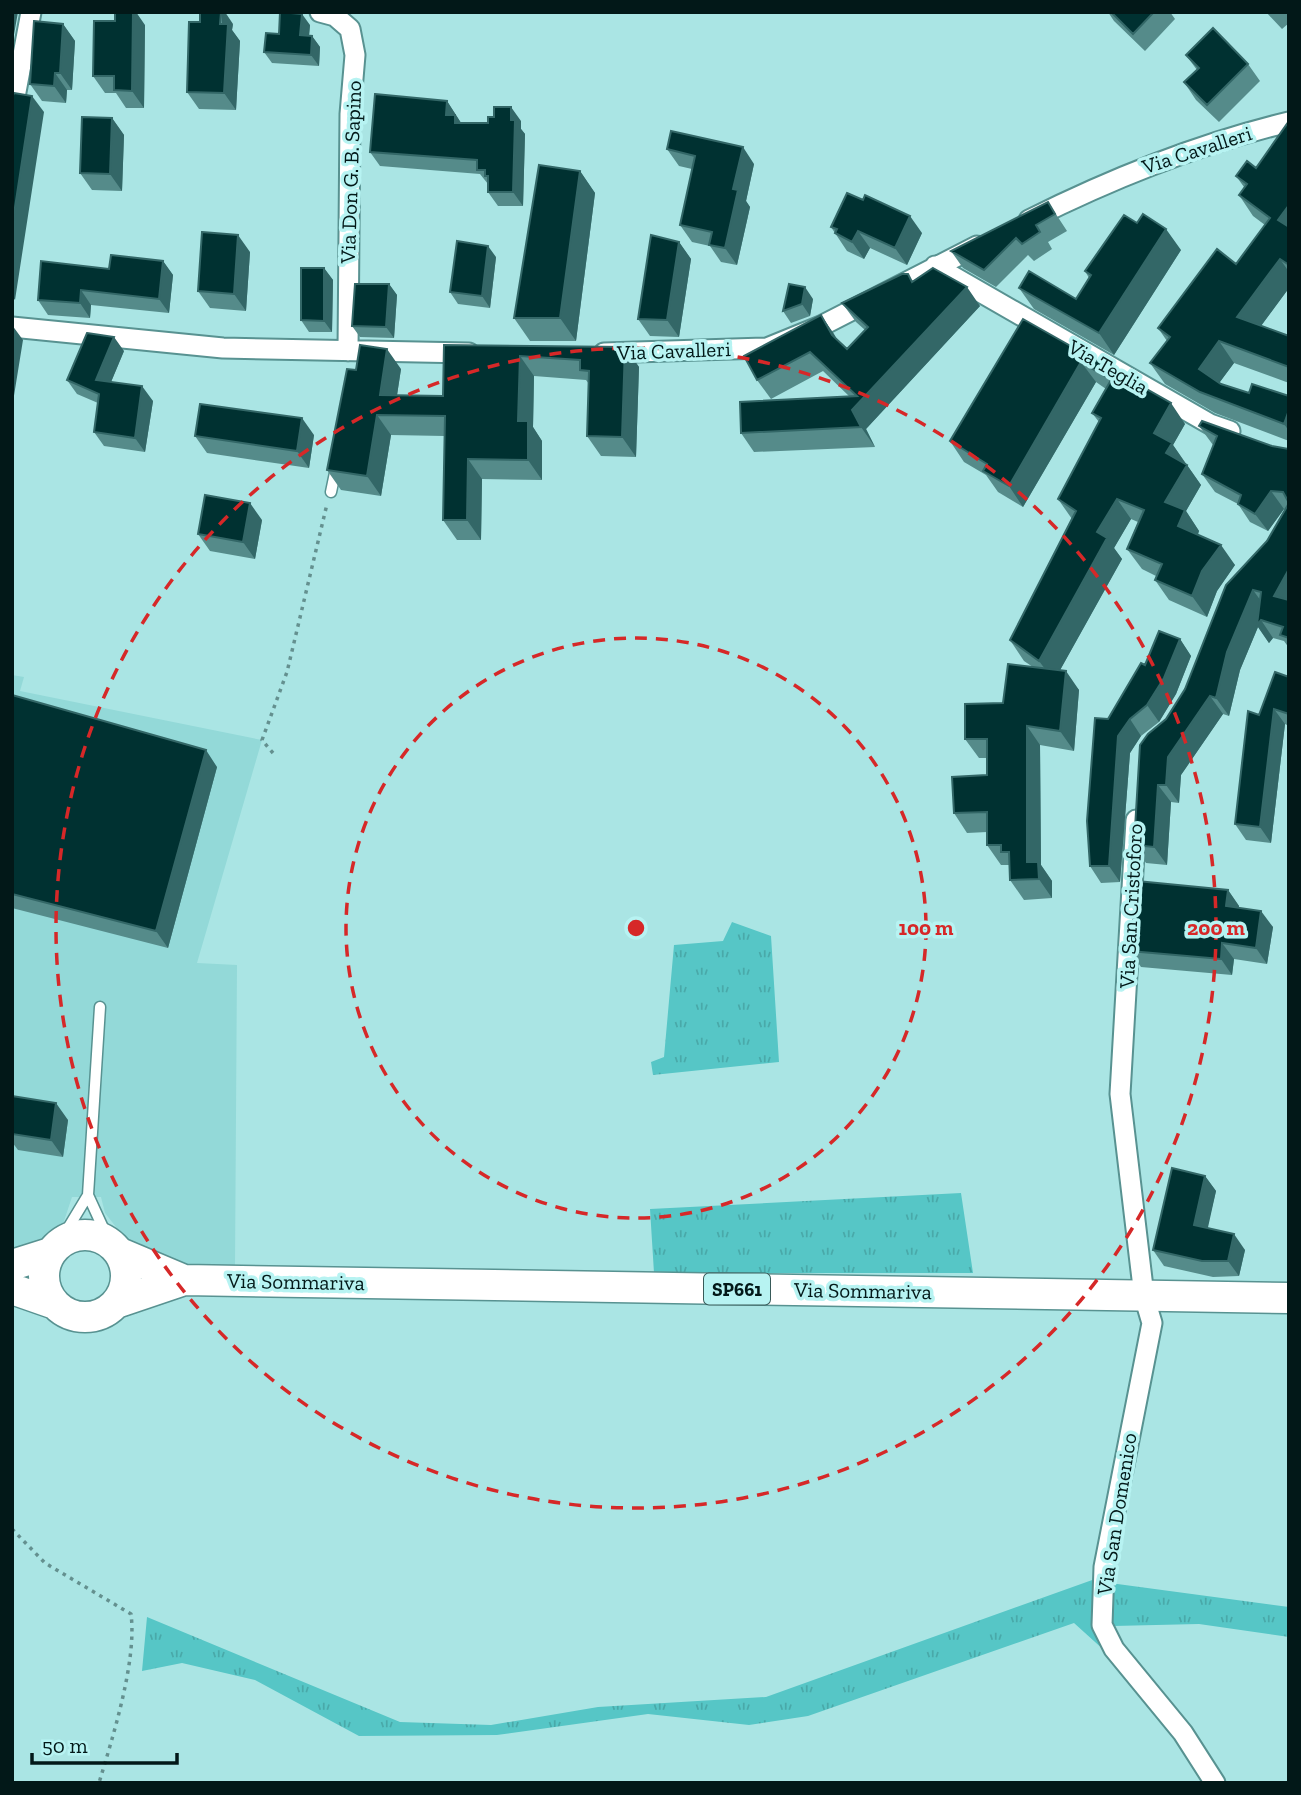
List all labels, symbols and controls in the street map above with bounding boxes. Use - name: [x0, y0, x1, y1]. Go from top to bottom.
- street label: Via Don G. B. Sapino: [335, 80, 366, 265]
- street label: Via Cavalleri: [1138, 120, 1255, 179]
- street label: Via Teglia: [1063, 333, 1153, 399]
- street label: Via Cavalleri: [616, 336, 731, 365]
- street label: Via San Cristoforo: [1114, 823, 1147, 990]
- text: 100 m: [899, 915, 954, 940]
- text: 200 m: [1187, 915, 1245, 940]
- centre of rings: [624, 916, 648, 940]
- street label: Via Sommariva: [226, 1268, 365, 1295]
- road number: SP661: [704, 1274, 770, 1304]
- street label: Via Sommariva: [793, 1277, 932, 1304]
- street label: Via San Domenico: [1091, 1431, 1142, 1598]
- scale bar: [32, 1722, 177, 1766]
- text: 50 m: [42, 1733, 88, 1758]

